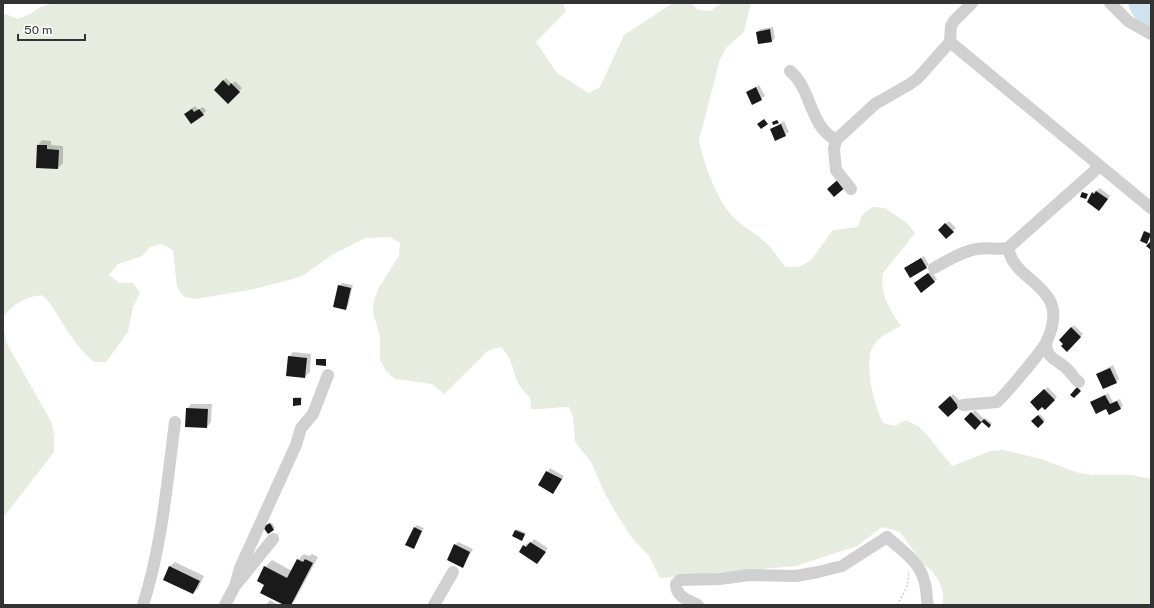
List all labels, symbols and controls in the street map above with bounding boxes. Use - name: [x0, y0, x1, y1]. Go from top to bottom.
- scale bar: [18, 16, 85, 42]
- text: 50 m: [24, 23, 52, 37]

